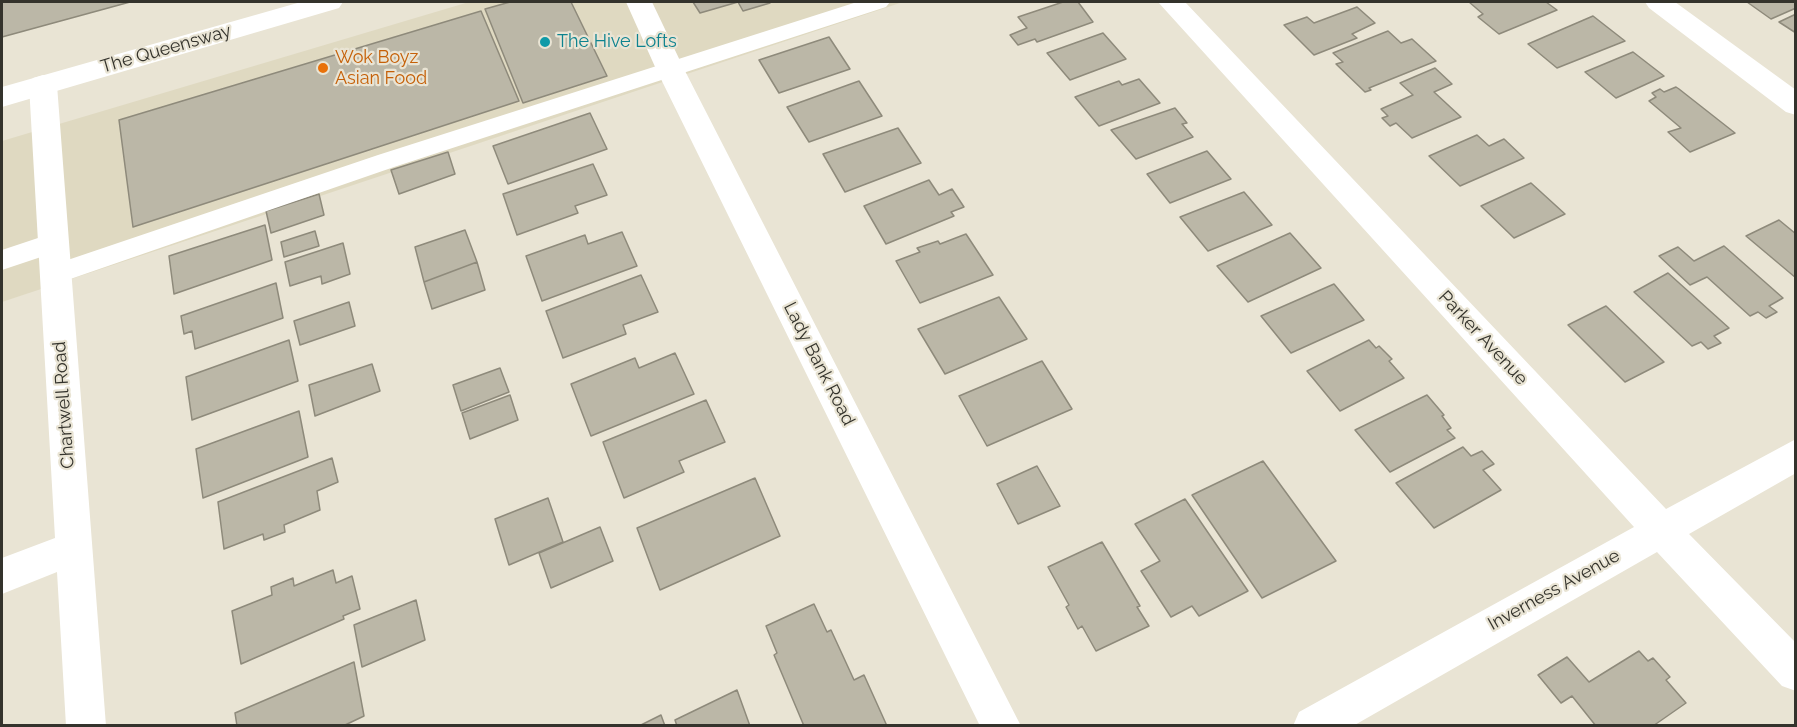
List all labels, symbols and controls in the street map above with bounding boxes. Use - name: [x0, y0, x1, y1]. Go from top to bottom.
- street label: The Queensway: [98, 20, 234, 78]
- place label: The Hive Lofts: [557, 31, 677, 53]
- marker: The Hive Lofts: [538, 35, 552, 49]
- place label: Wok Boyz Asian Food: [335, 47, 427, 90]
- marker: Wok Boyz Asian Food: [316, 61, 330, 75]
- street label: Parker Avenue: [1434, 286, 1532, 390]
- street label: Lady Bank Road: [779, 299, 859, 429]
- street label: Chartwell Road: [49, 341, 79, 469]
- street label: Inverness Avenue: [1484, 545, 1624, 635]

